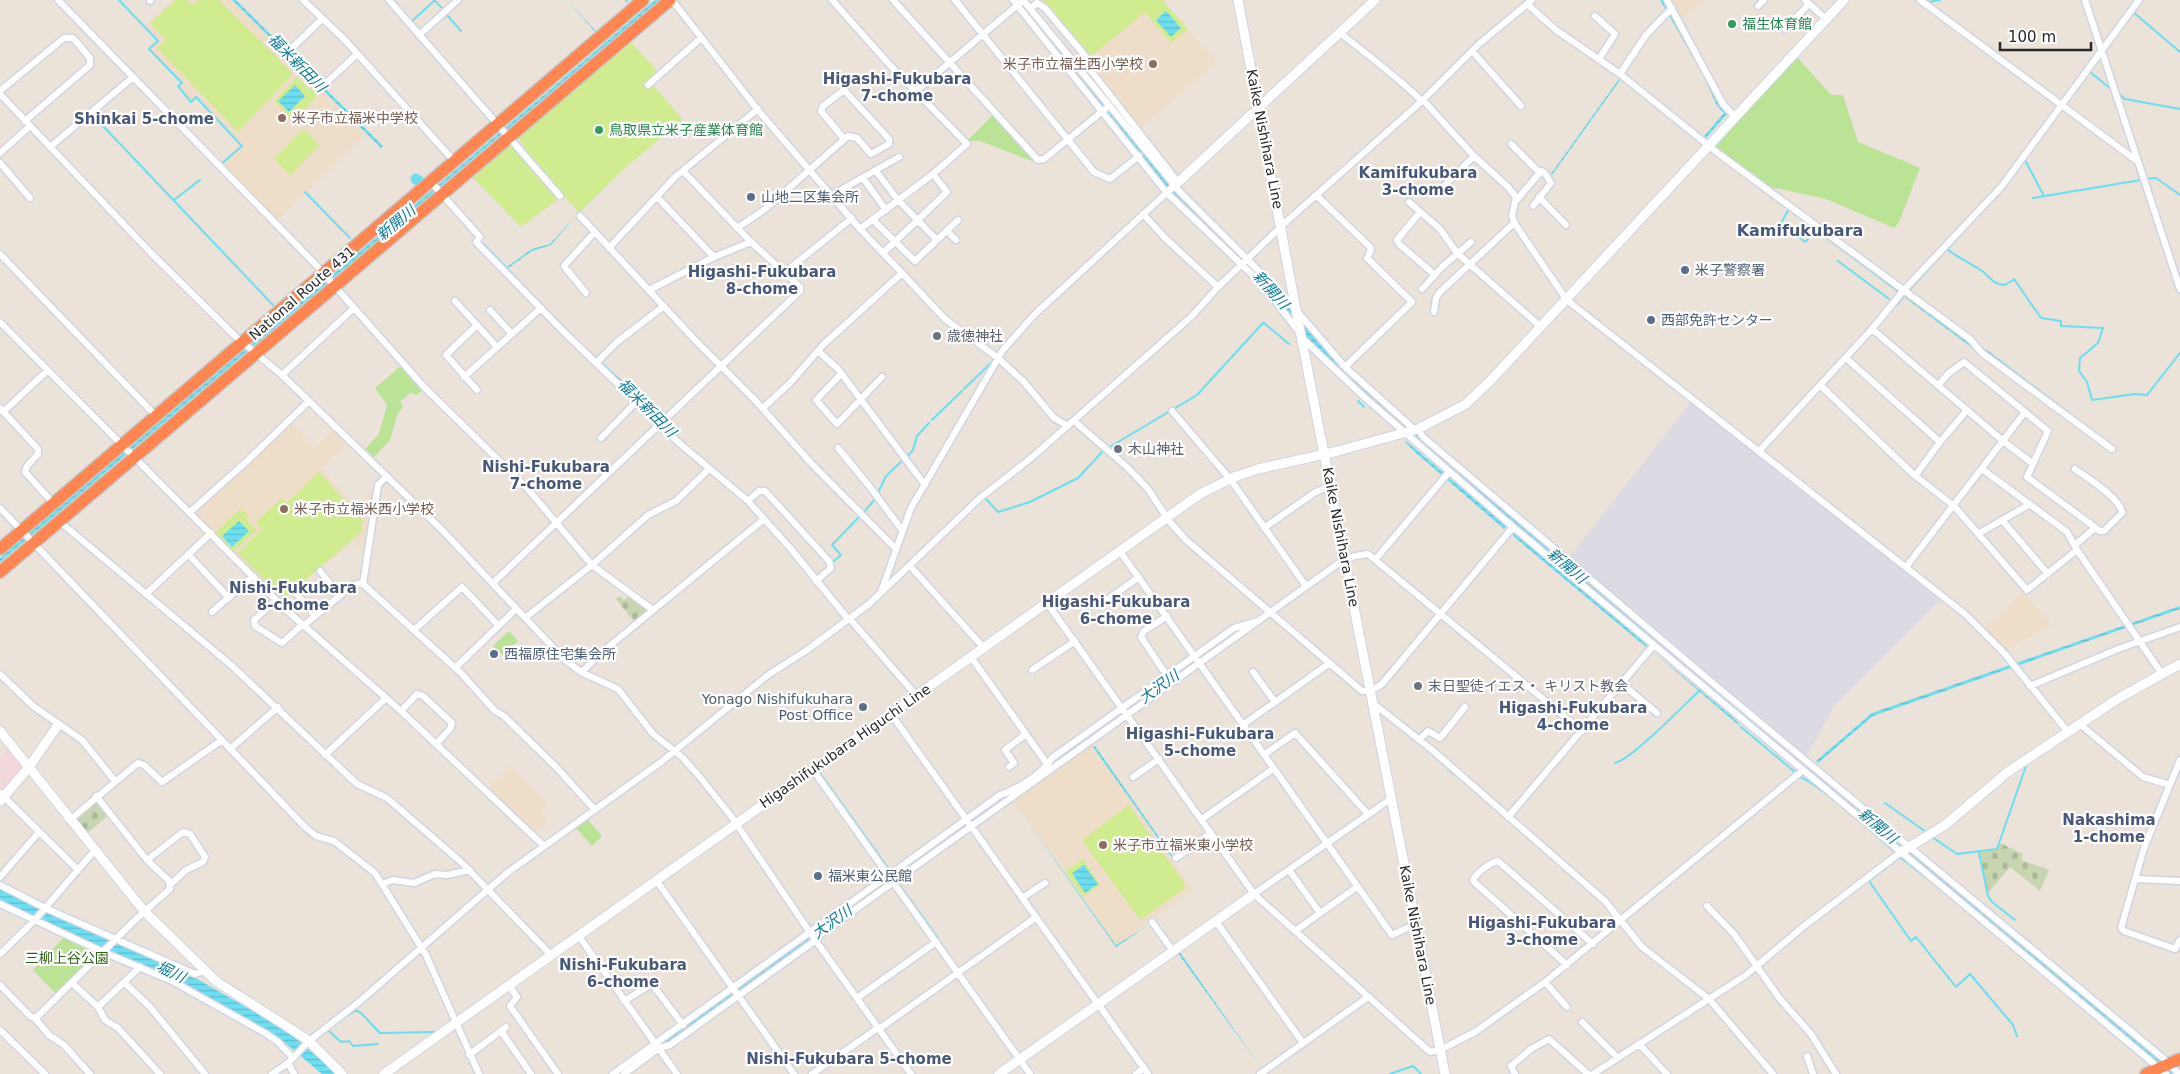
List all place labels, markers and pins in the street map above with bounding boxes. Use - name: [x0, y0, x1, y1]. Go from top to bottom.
- place label: 福生体育館: [1742, 16, 1812, 32]
- marker: 福生体育館: [1726, 18, 1738, 30]
- place label: 米子市立福生西小学校: [1003, 56, 1143, 72]
- marker: 米子市立福生西小学校: [1147, 58, 1159, 70]
- place label: 米子市立福米中学校: [292, 110, 418, 126]
- marker: 米子市立福米中学校: [276, 112, 288, 124]
- place label: 鳥取県立米子産業体育館: [609, 122, 763, 138]
- marker: 鳥取県立米子産業体育館: [593, 124, 605, 136]
- place label: 山地二区集会所: [761, 189, 859, 205]
- marker: 山地二区集会所: [745, 191, 757, 203]
- place label: 米子警察署: [1695, 262, 1765, 278]
- marker: 米子警察署: [1679, 264, 1691, 276]
- place label: 西部免許センター: [1661, 312, 1773, 328]
- marker: 西部免許センター: [1645, 314, 1657, 326]
- place label: 歳徳神社: [947, 328, 1003, 344]
- marker: 歳徳神社: [931, 330, 943, 342]
- place label: 木山神社: [1128, 441, 1184, 457]
- marker: 木山神社: [1112, 443, 1124, 455]
- place label: 米子市立福米西小学校: [294, 501, 434, 517]
- marker: 米子市立福米西小学校: [278, 503, 290, 515]
- place label: 西福原住宅集会所: [504, 646, 616, 662]
- marker: 西福原住宅集会所: [488, 648, 500, 660]
- place label: 末日聖徒イエス・ キリスト教会: [1428, 678, 1628, 694]
- marker: 末日聖徒イエス・ キリスト教会: [1412, 680, 1424, 692]
- place label: Yonago Nishifukuhara Post Office: [701, 691, 853, 723]
- marker: Yonago Nishifukuhara Post Office: [857, 701, 869, 713]
- place label: 米子市立福米東小学校: [1113, 837, 1253, 853]
- marker: 米子市立福米東小学校: [1097, 839, 1109, 851]
- place label: 福米東公民館: [828, 868, 912, 884]
- marker: 福米東公民館: [812, 870, 824, 882]

